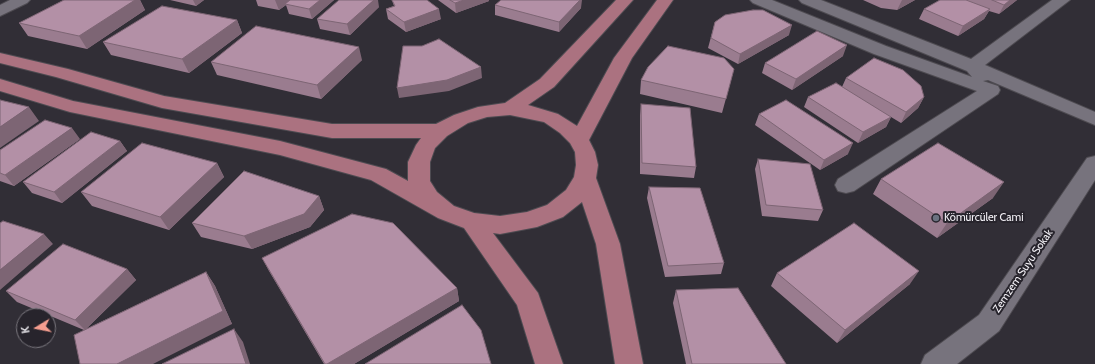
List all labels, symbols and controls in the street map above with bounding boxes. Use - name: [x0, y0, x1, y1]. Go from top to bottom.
- place label: Kömürcüler Cami: [944, 211, 1024, 225]
- marker: Kömürcüler Cami: [931, 213, 941, 223]
- street label: Zemzem Suyu Sokak: [990, 227, 1056, 315]
- north arrow: [16, 308, 56, 348]
- text: K: [18, 325, 33, 335]

